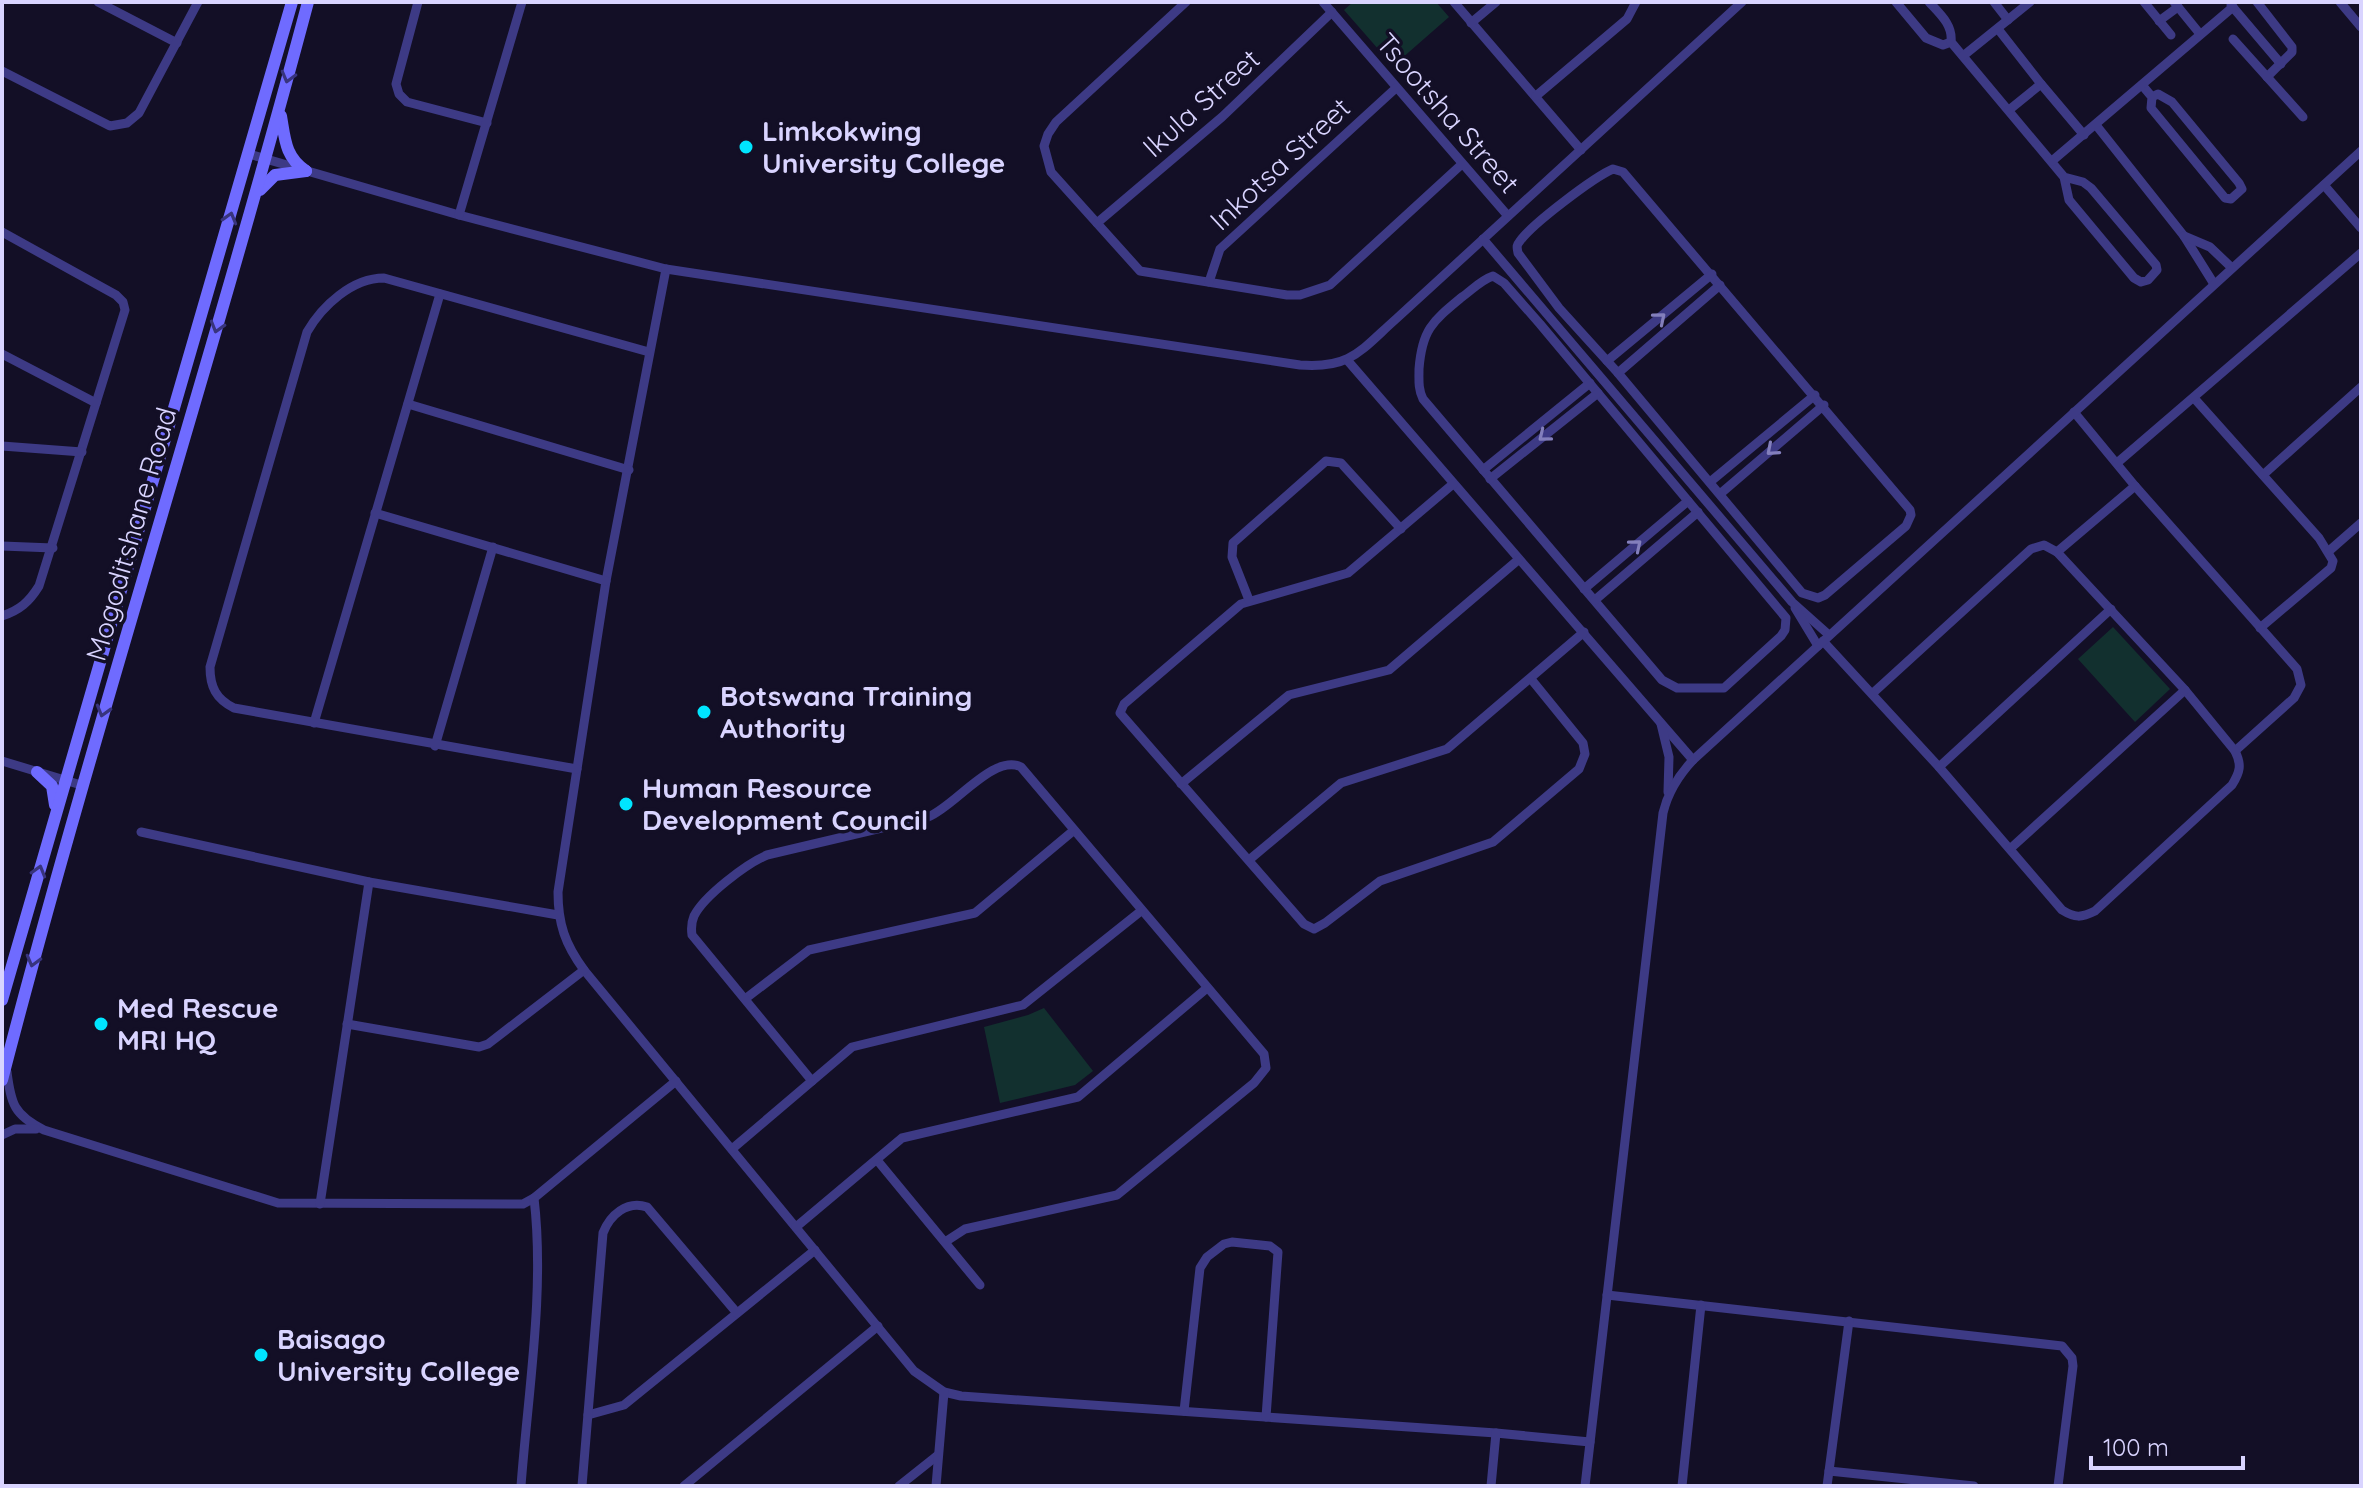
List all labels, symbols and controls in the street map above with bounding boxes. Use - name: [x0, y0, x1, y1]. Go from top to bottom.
- street label: Tsootsha Street: [1369, 25, 1527, 200]
- street label: Ikula Street: [1135, 41, 1266, 164]
- one-way arrow: [280, 70, 297, 84]
- street label: Inkotsa Street: [1202, 90, 1357, 237]
- place label: Limkokwing University College: [762, 113, 1005, 180]
- marker: Limkokwing University College: [737, 138, 755, 156]
- one-way arrow: [221, 212, 237, 226]
- one-way arrow: [1650, 313, 1665, 327]
- one-way arrow: [210, 320, 226, 334]
- street label: Mogoditshane Road: [78, 403, 183, 665]
- one-way arrow: [1539, 426, 1553, 441]
- one-way arrow: [1767, 440, 1781, 455]
- one-way arrow: [1627, 540, 1641, 555]
- place label: Botswana Training Authority: [720, 678, 972, 745]
- marker: Botswana Training Authority: [695, 703, 713, 721]
- one-way arrow: [96, 704, 112, 717]
- place label: Human Resource Development Council: [642, 770, 928, 837]
- marker: Human Resource Development Council: [617, 795, 635, 813]
- one-way arrow: [30, 864, 46, 878]
- one-way arrow: [26, 954, 42, 968]
- place label: Med Rescue MRI HQ: [117, 990, 279, 1057]
- marker: Med Rescue MRI HQ: [92, 1015, 110, 1033]
- place label: Baisago University College: [277, 1321, 520, 1388]
- marker: Baisago University College: [252, 1346, 270, 1364]
- scale bar: [2091, 1420, 2243, 1470]
- text: 100 m: [2103, 1432, 2169, 1462]

